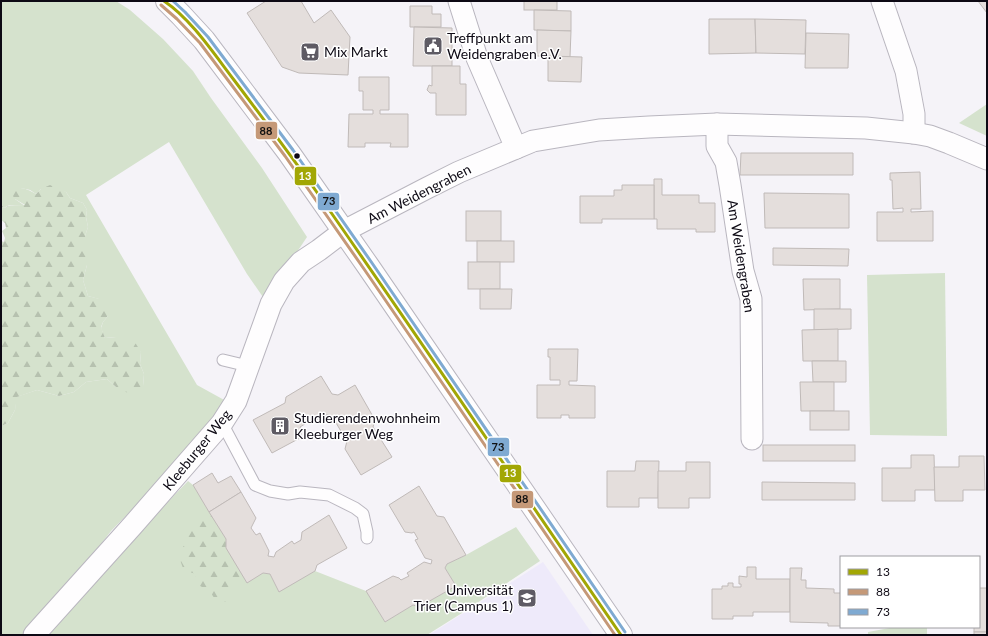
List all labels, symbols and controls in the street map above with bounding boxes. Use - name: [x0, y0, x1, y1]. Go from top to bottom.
- place label: Treffpunkt am Weidengraben e.V.: [447, 29, 562, 62]
- public building icon: Treffpunkt am Weidengraben e.V.: [422, 35, 444, 57]
- supermarket icon: Mix Markt: [299, 41, 321, 63]
- place label: Mix Markt: [324, 43, 388, 60]
- line badge: 88: [255, 121, 278, 140]
- text: 88: [260, 124, 272, 137]
- unlabelled marker: [292, 151, 302, 161]
- street label: Am Weidengraben: [364, 160, 473, 227]
- line badge: 13: [294, 166, 317, 186]
- text: 13: [299, 169, 311, 182]
- line badge: 73: [317, 192, 340, 211]
- text: 73: [323, 194, 335, 207]
- street label: Am Weidengraben: [724, 198, 759, 314]
- street label: Kleeburger Weg: [159, 406, 234, 494]
- place label: Studierendenwohnheim Kleeburger Weg: [294, 409, 440, 442]
- building icon: Studierendenwohnheim Kleeburger Weg: [269, 415, 291, 437]
- line badge: 73: [487, 437, 510, 457]
- text: 73: [492, 440, 504, 453]
- line badge: 13: [499, 464, 522, 483]
- text: 13: [504, 466, 516, 479]
- line badge: 88: [511, 490, 534, 509]
- text: 88: [516, 492, 528, 505]
- legend: [840, 556, 980, 628]
- text: 13: [876, 564, 890, 579]
- place label: Universität Trier (Campus 1): [414, 581, 513, 614]
- text: 88: [876, 584, 890, 599]
- school or university icon: Universität Trier (Campus 1): [516, 587, 538, 609]
- text: 73: [876, 604, 890, 619]

